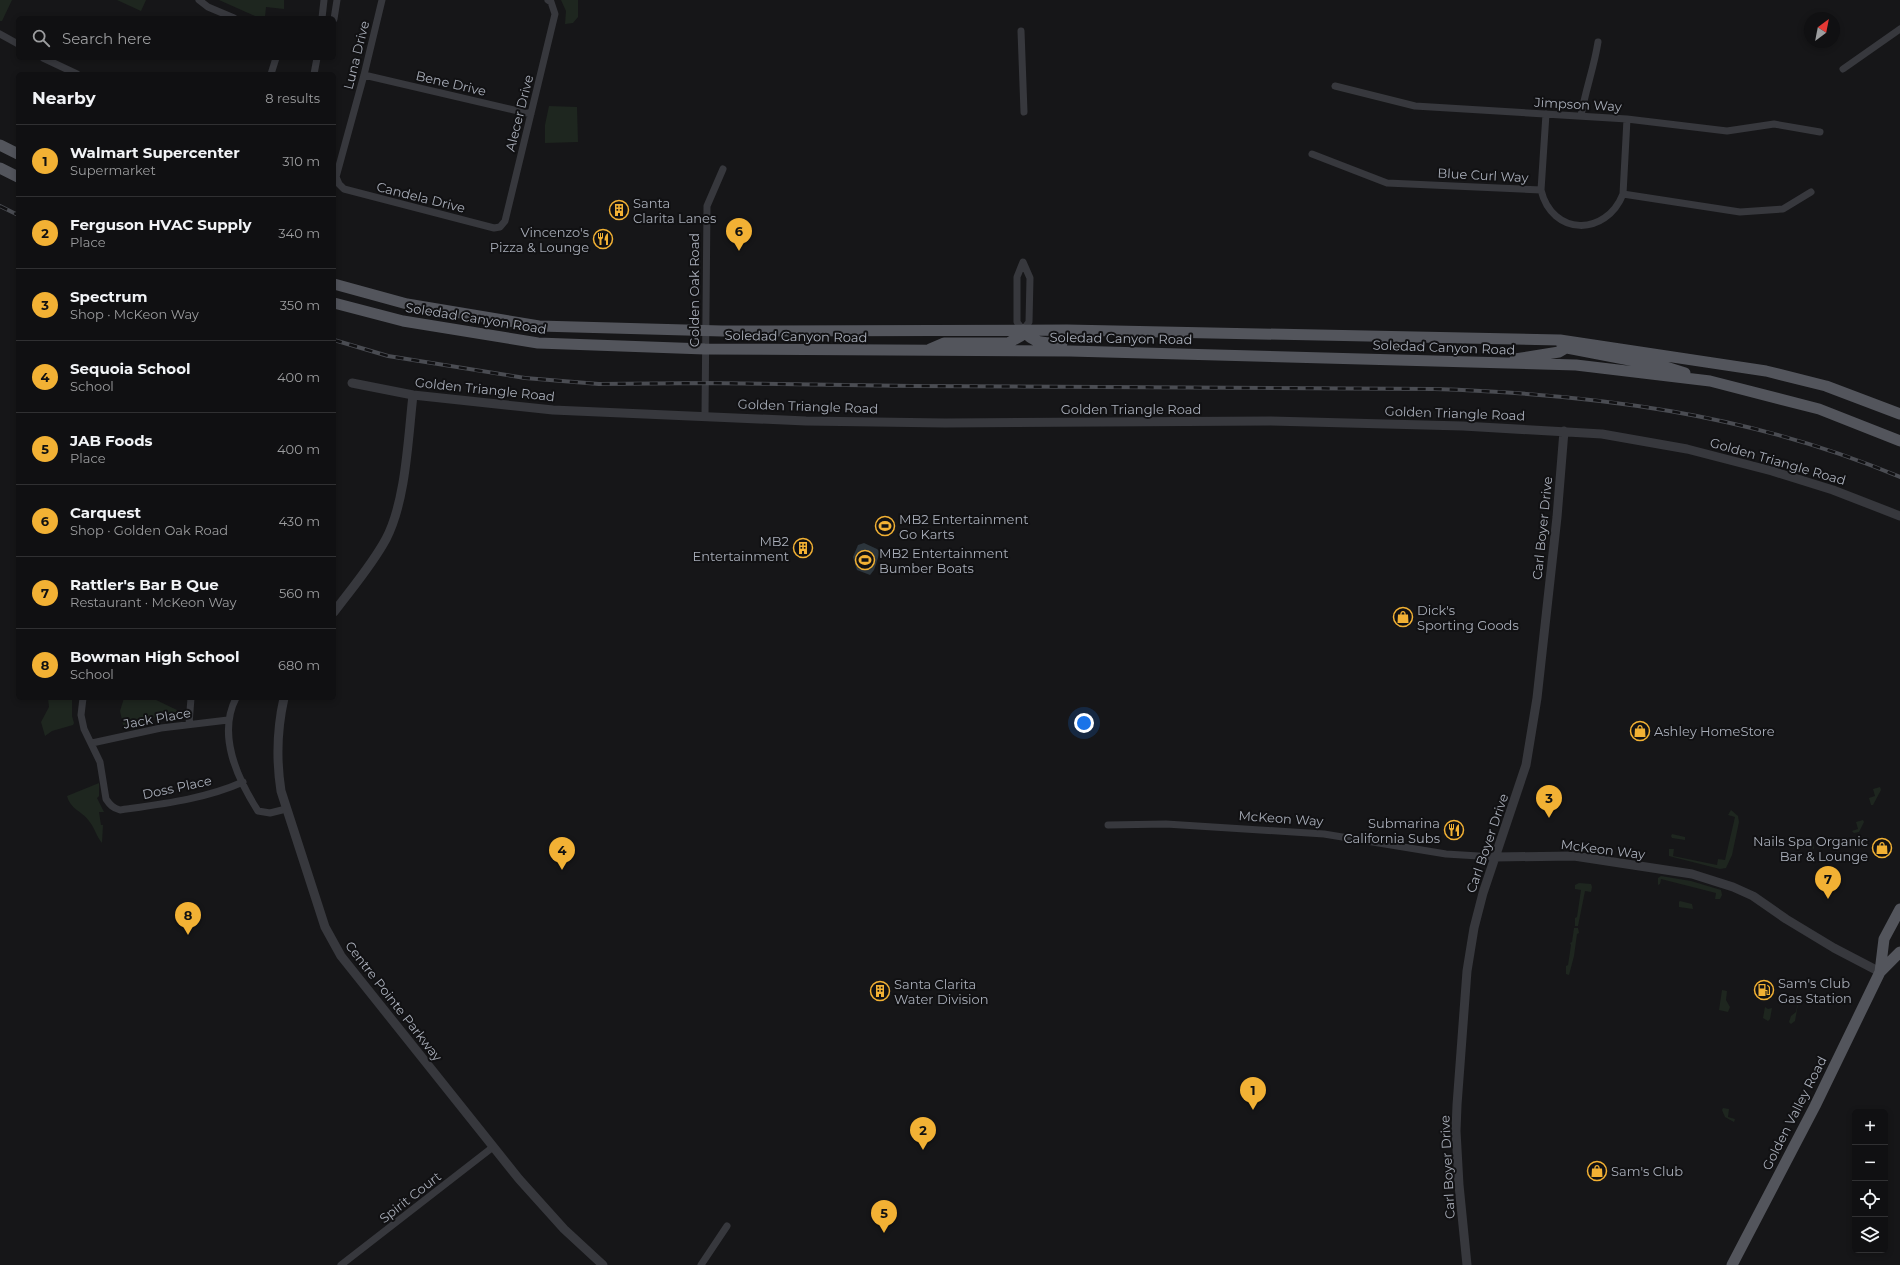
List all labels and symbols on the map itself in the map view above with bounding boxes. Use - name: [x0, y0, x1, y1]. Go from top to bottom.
- north arrow: [1804, 12, 1840, 48]
- street label: Luna Drive: [340, 19, 372, 91]
- street label: Bene Drive: [414, 67, 488, 99]
- street label: Alecer Drive: [502, 73, 536, 153]
- street label: Jimpson Way: [1533, 94, 1623, 114]
- street label: Blue Curl Way: [1437, 165, 1530, 185]
- street label: Candela Drive: [375, 178, 467, 216]
- place label: Santa Clarita Lanes: [633, 195, 716, 226]
- building icon: Santa Clarita Lanes: [608, 199, 630, 221]
- pin: 6: [726, 218, 752, 251]
- place label: Vincenzo's Pizza & Lounge: [490, 224, 589, 255]
- restaurant icon: Vincenzo's Pizza & Lounge: [592, 228, 614, 250]
- street label: Golden Oak Road: [686, 233, 702, 347]
- street label: Soledad Canyon Road: [404, 299, 548, 337]
- street label: Soledad Canyon Road: [725, 327, 867, 345]
- street label: Soledad Canyon Road: [1050, 329, 1192, 347]
- street label: Soledad Canyon Road: [1372, 337, 1516, 357]
- street label: Golden Triangle Road: [414, 374, 556, 404]
- street label: Golden Triangle Road: [737, 396, 879, 416]
- street label: Golden Triangle Road: [1061, 401, 1201, 417]
- street label: Golden Triangle Road: [1384, 403, 1526, 423]
- street label: Golden Triangle Road: [1708, 434, 1848, 488]
- street label: Carl Boyer Drive: [1529, 475, 1555, 581]
- place label: MB2 Entertainment Go Karts: [899, 511, 1028, 542]
- sports icon: MB2 Entertainment Go Karts: [874, 515, 896, 537]
- place label: MB2 Entertainment: [693, 533, 789, 564]
- building icon: MB2 Entertainment: [792, 537, 814, 559]
- place label: MB2 Entertainment Bumber Boats: [879, 545, 1008, 576]
- sports icon: MB2 Entertainment Bumber Boats: [854, 549, 876, 571]
- place label: Dick's Sporting Goods: [1417, 602, 1519, 633]
- shop icon: Dick's Sporting Goods: [1392, 606, 1414, 628]
- street label: Jack Place: [121, 704, 192, 732]
- your location: [1074, 713, 1094, 733]
- shop icon: Ashley HomeStore: [1629, 720, 1651, 742]
- place label: Ashley HomeStore: [1654, 723, 1775, 739]
- street label: Doss Place: [141, 772, 213, 802]
- pin: 3: [1536, 785, 1562, 818]
- street label: Carl Boyer Drive: [1463, 791, 1512, 895]
- street label: McKeon Way: [1238, 807, 1325, 829]
- place label: Submarina California Subs: [1343, 815, 1440, 846]
- restaurant icon: Submarina California Subs: [1443, 819, 1465, 841]
- place label: Nails Spa Organic Bar & Lounge: [1753, 833, 1868, 864]
- street label: McKeon Way: [1560, 836, 1647, 862]
- pin: 4: [549, 837, 575, 870]
- shop icon: Nails Spa Organic Bar & Lounge: [1871, 837, 1893, 859]
- pin: 7: [1815, 866, 1841, 899]
- pin: 8: [175, 902, 201, 935]
- street label: Centre Pointe Parkway: [342, 938, 446, 1065]
- place label: Sam's Club Gas Station: [1778, 975, 1852, 1006]
- place label: Santa Clarita Water Division: [894, 976, 988, 1007]
- fuel station icon: Sam's Club Gas Station: [1753, 979, 1775, 1001]
- building icon: Santa Clarita Water Division: [869, 980, 891, 1002]
- street label: Golden Valley Road: [1758, 1053, 1830, 1173]
- pin: 1: [1240, 1077, 1266, 1110]
- street label: Carl Boyer Drive: [1436, 1115, 1458, 1219]
- pin: 2: [910, 1117, 936, 1150]
- shop icon: Sam's Club: [1586, 1160, 1608, 1182]
- place label: Sam's Club: [1611, 1163, 1683, 1179]
- street label: Spirit Court: [376, 1168, 444, 1226]
- pin: 5: [871, 1200, 897, 1233]

